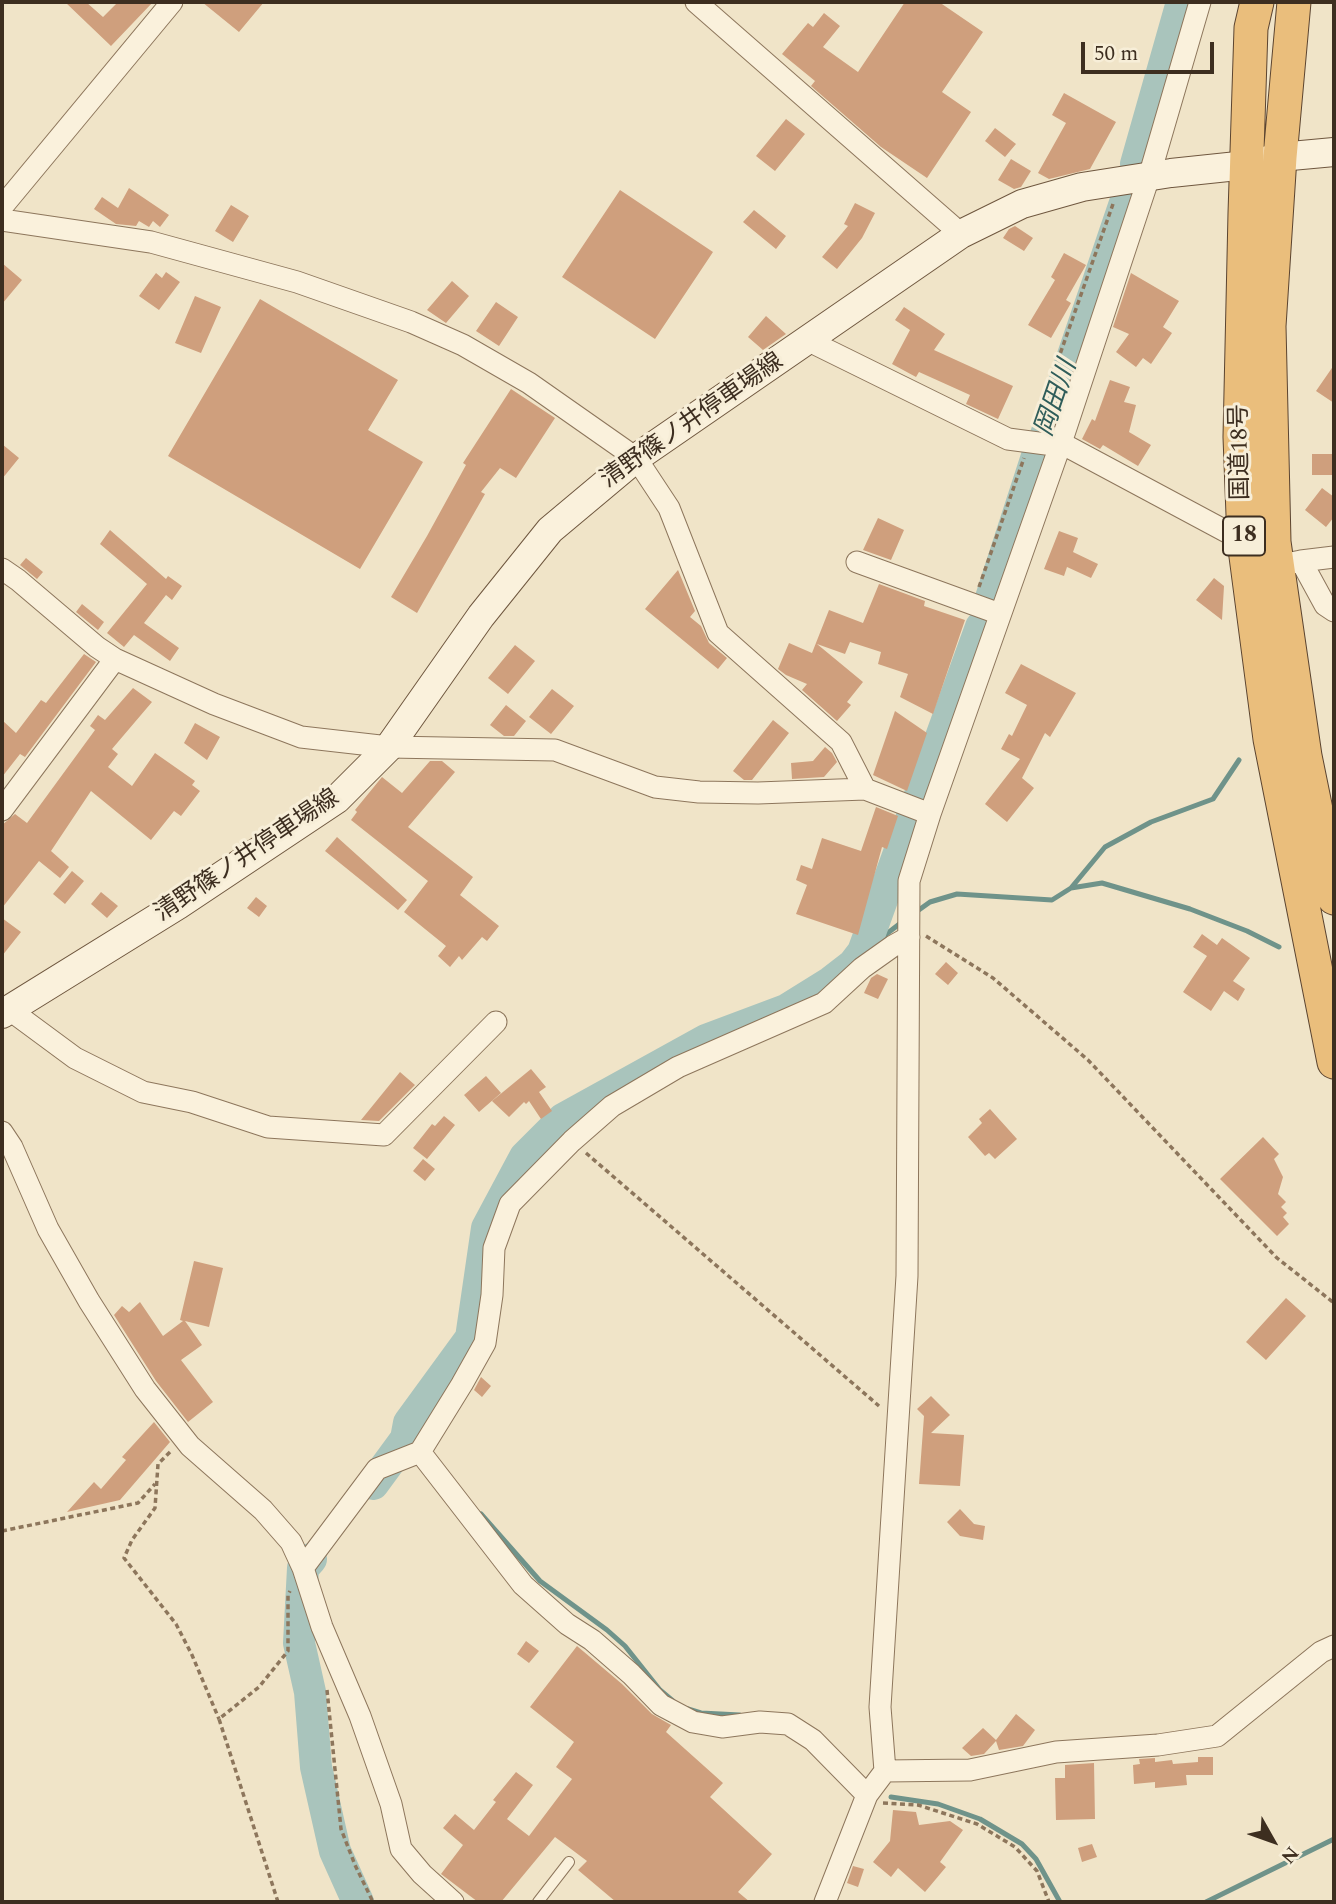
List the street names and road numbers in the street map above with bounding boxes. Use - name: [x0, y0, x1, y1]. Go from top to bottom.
- street label: 清野篠ノ井停車場線: [596, 348, 790, 496]
- street label: 国道18号: [1227, 404, 1257, 500]
- road number: 18: [1223, 516, 1265, 556]
- street label: 清野篠ノ井停車場線: [150, 785, 346, 929]

